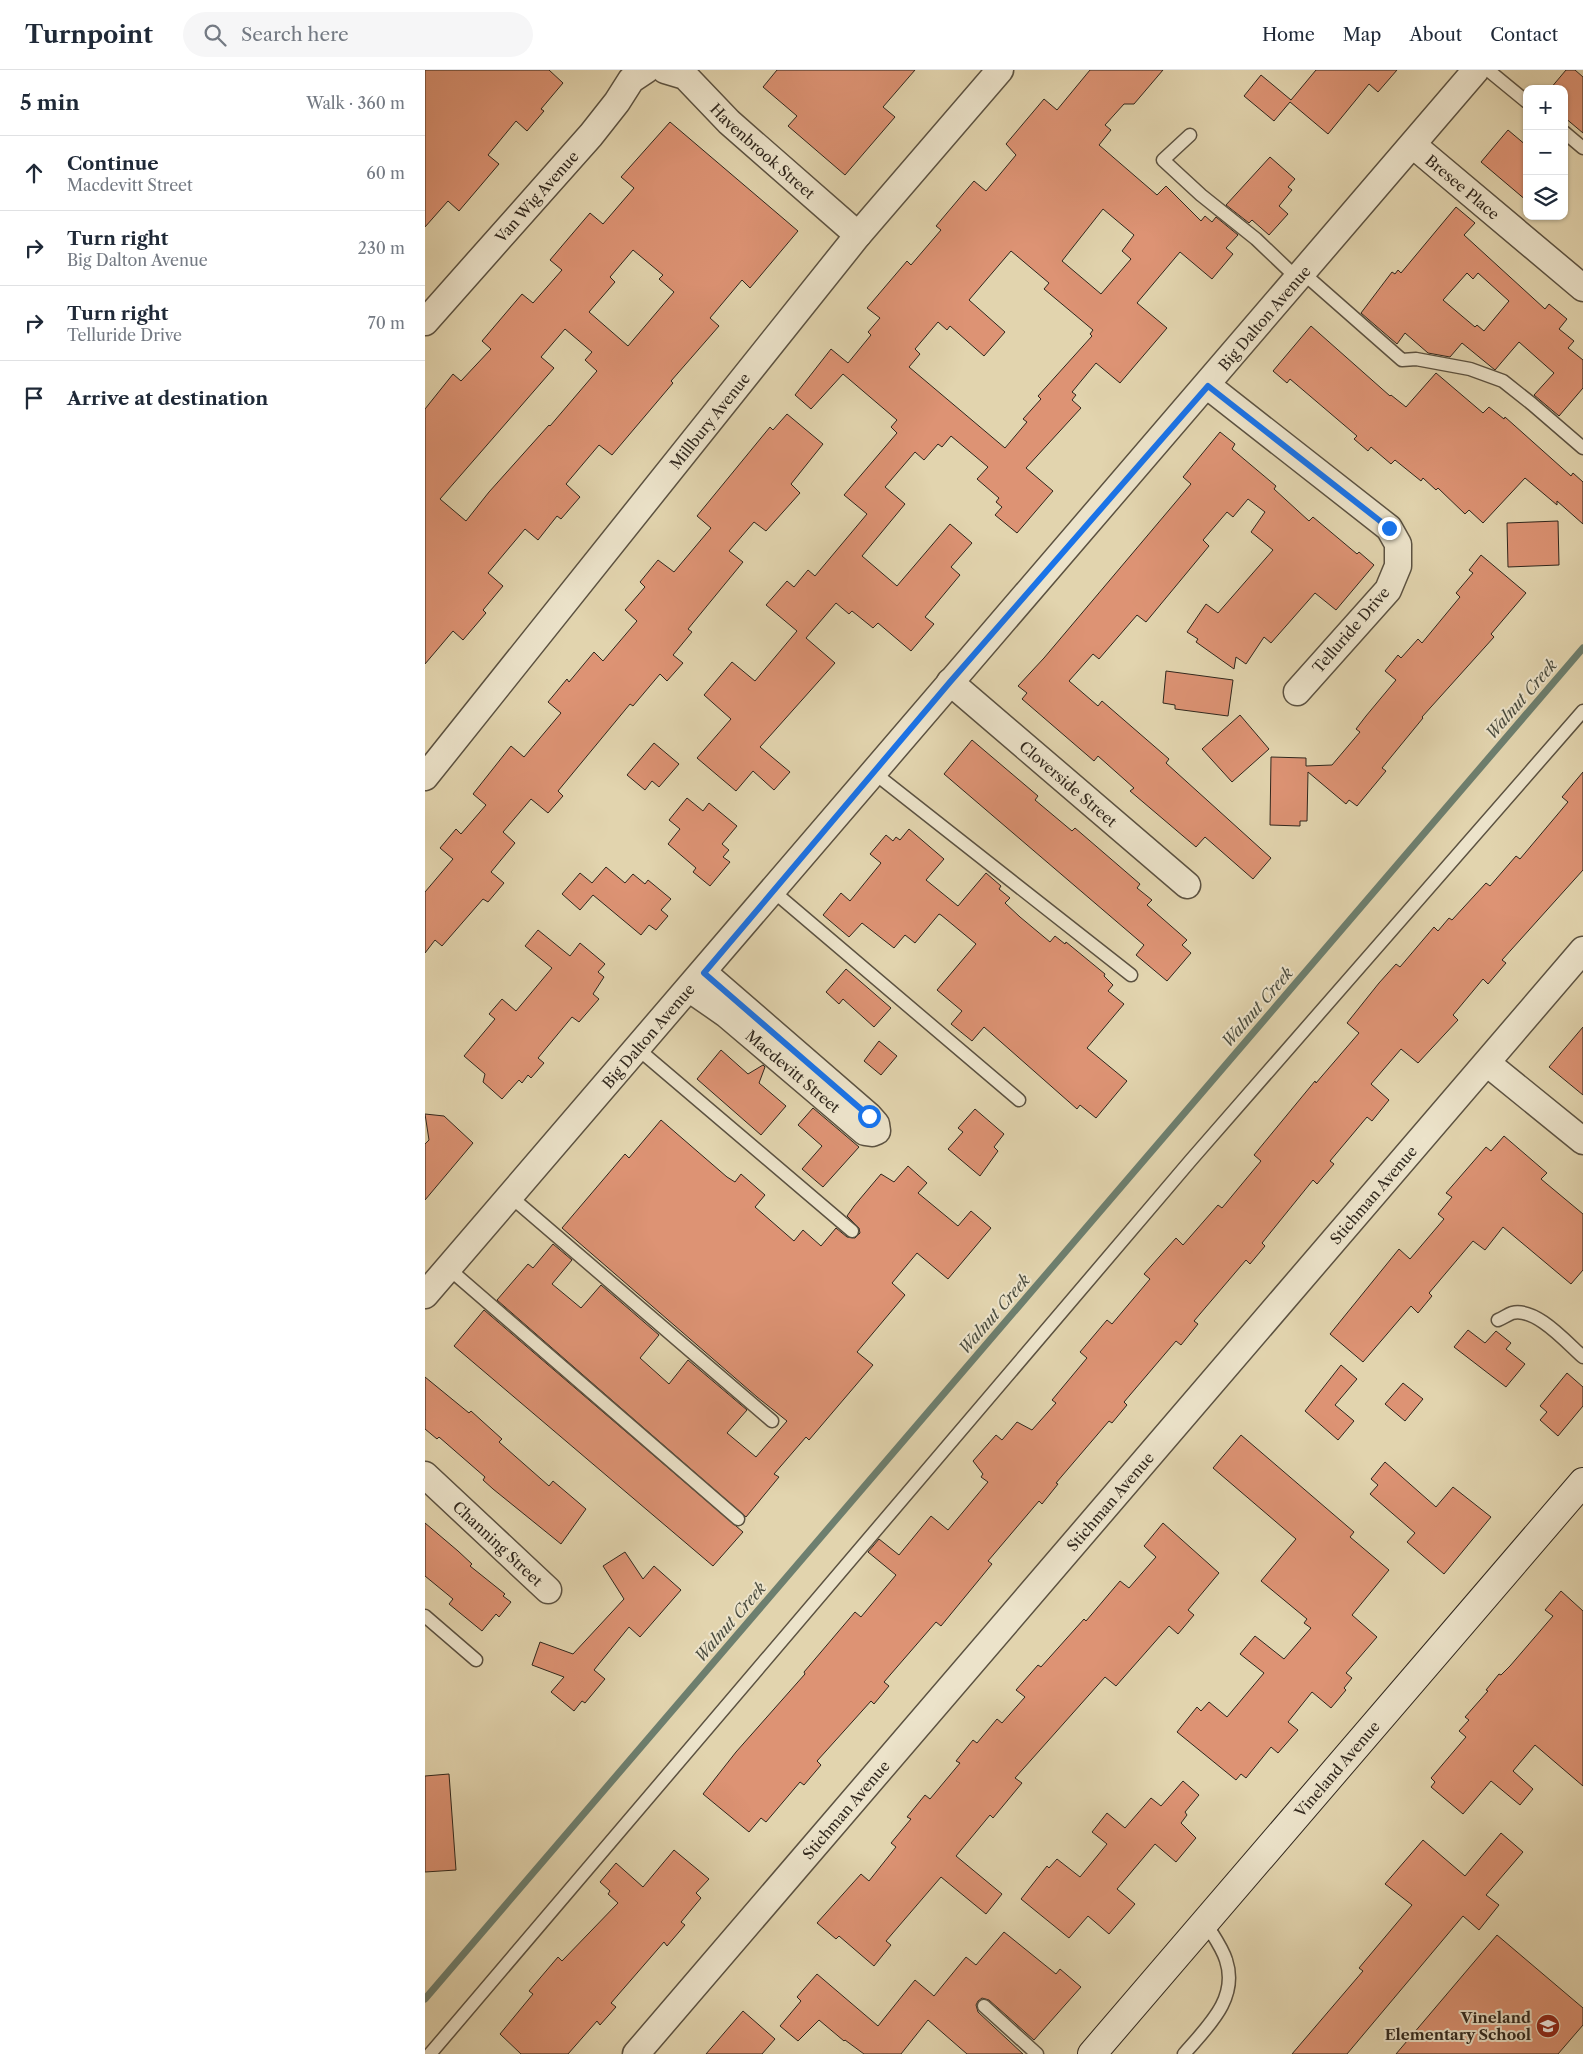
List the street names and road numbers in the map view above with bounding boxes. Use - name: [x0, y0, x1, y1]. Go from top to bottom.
- street label: Havenbrook Street: [706, 99, 820, 203]
- street label: Van Wig Avenue: [490, 147, 582, 247]
- street label: Bresee Place: [1422, 150, 1504, 223]
- street label: Big Dalton Avenue: [1214, 261, 1314, 374]
- street label: Millbury Avenue: [665, 369, 754, 473]
- street label: Telluride Drive: [1308, 583, 1394, 677]
- street label: Cloverside Street: [1016, 736, 1122, 831]
- street label: Big Dalton Avenue: [598, 979, 698, 1092]
- street label: Macdevitt Street: [742, 1026, 845, 1117]
- street label: Stichman Avenue: [1325, 1141, 1421, 1248]
- street label: Stichman Avenue: [1062, 1448, 1158, 1555]
- street label: Channing Street: [449, 1497, 547, 1590]
- street label: Vineland Avenue: [1290, 1717, 1383, 1821]
- street label: Stichman Avenue: [798, 1756, 893, 1863]

